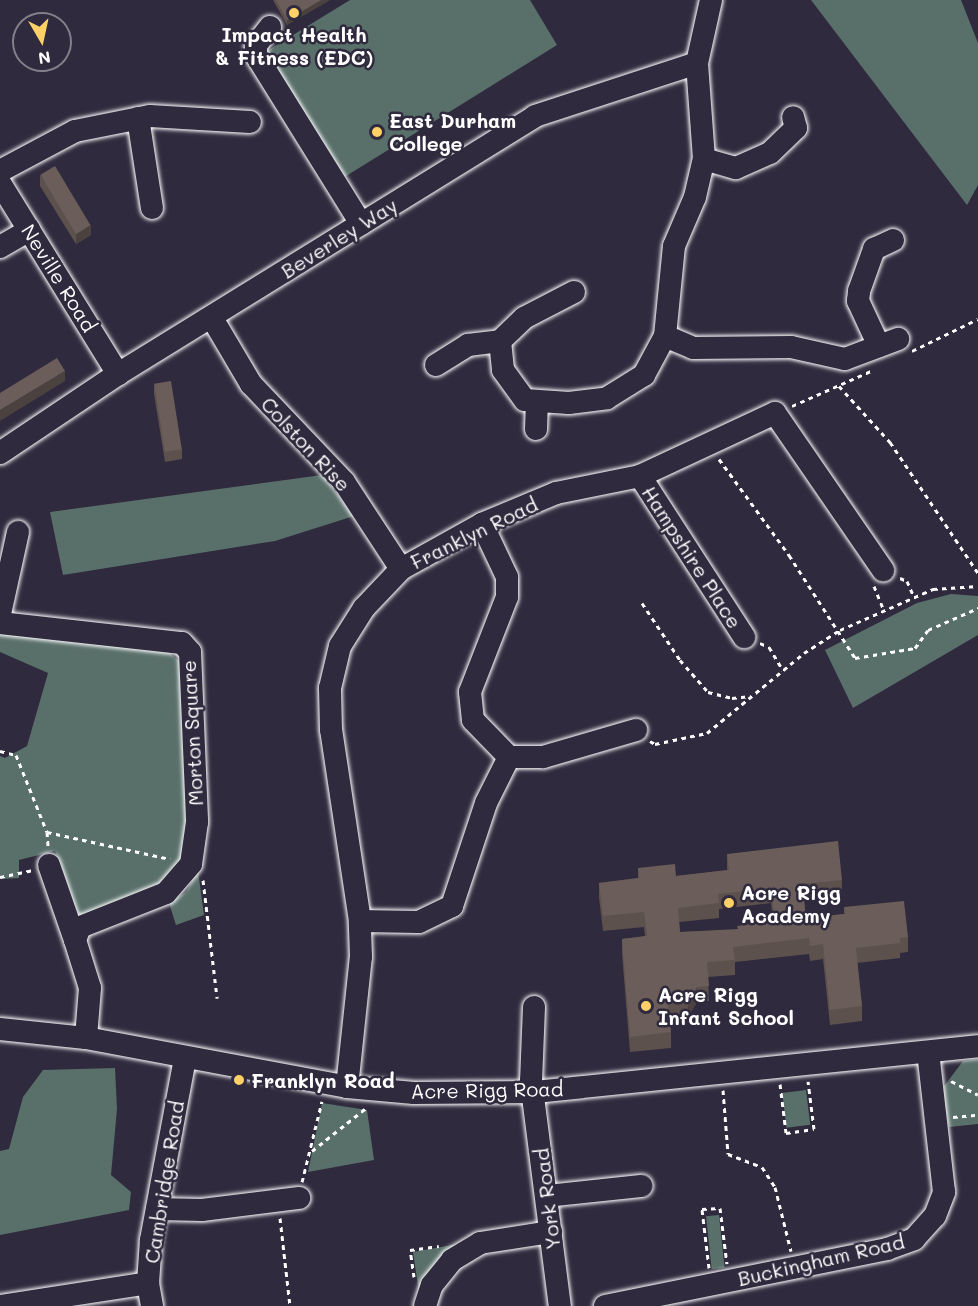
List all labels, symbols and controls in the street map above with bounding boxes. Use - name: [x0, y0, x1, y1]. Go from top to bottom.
- marker: Impact Health & Fitness (EDC): [287, 6, 301, 20]
- north arrow: [12, 12, 72, 72]
- place label: Impact Health & Fitness (EDC): [215, 22, 373, 69]
- text: N: [37, 47, 52, 70]
- place label: East Durham College: [389, 108, 516, 155]
- marker: East Durham College: [370, 125, 384, 139]
- street label: Beverley Way: [276, 193, 402, 283]
- street label: Neville Road: [16, 220, 102, 336]
- street label: Colston Rise: [256, 392, 356, 496]
- street label: Hampshire Place: [637, 481, 747, 633]
- street label: Franklyn Road: [407, 492, 541, 574]
- street label: Morton Square: [176, 660, 208, 806]
- place label: Acre Rigg Academy: [741, 880, 841, 927]
- marker: Acre Rigg Academy: [722, 896, 736, 910]
- place label: Acre Rigg Infant School: [658, 982, 794, 1029]
- marker: Acre Rigg Infant School: [639, 999, 653, 1013]
- place label: Franklyn Road: [251, 1068, 395, 1092]
- marker: Franklyn Road: [232, 1073, 246, 1087]
- street label: Acre Rigg Road: [410, 1077, 564, 1103]
- street label: Cambridge Road: [139, 1099, 189, 1265]
- street label: York Road: [529, 1147, 565, 1251]
- street label: Buckingham Road: [735, 1229, 907, 1291]

